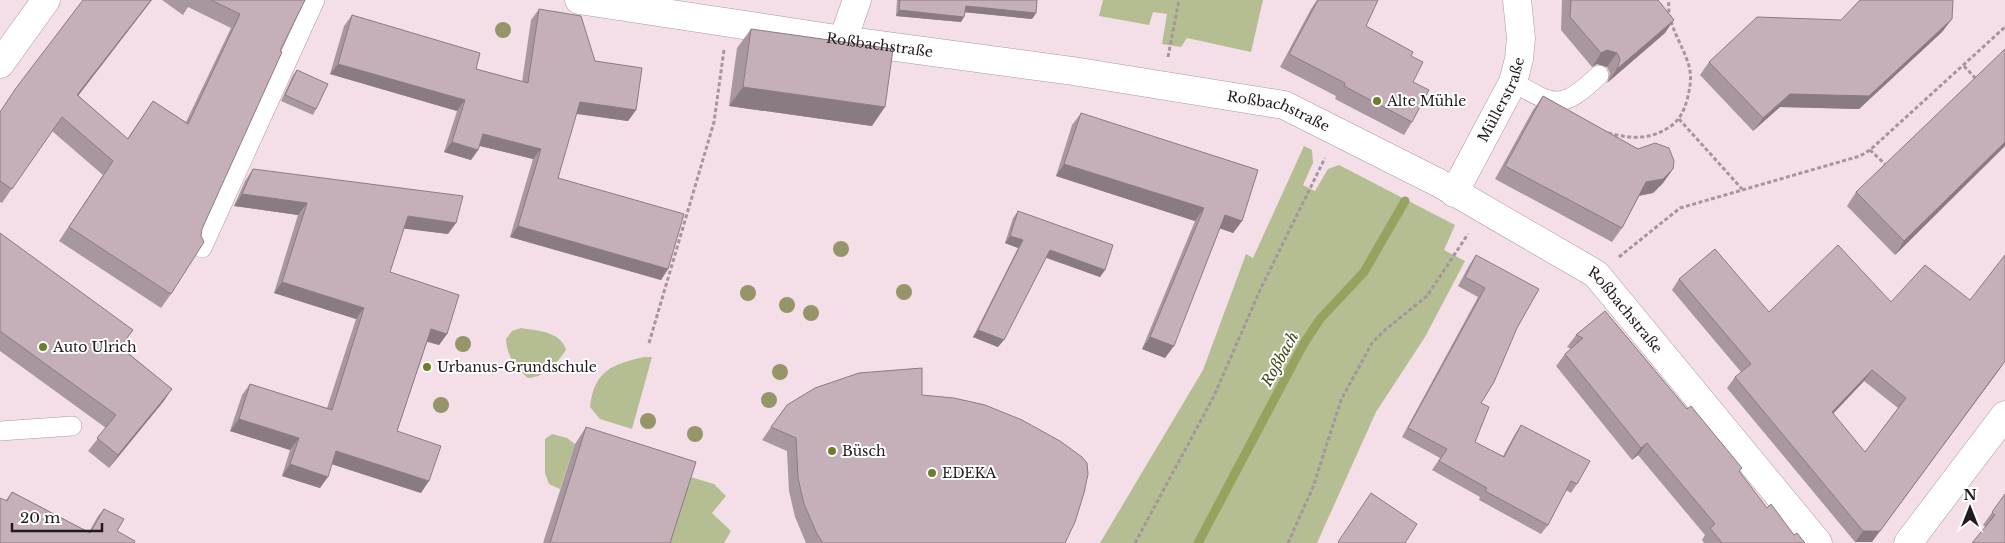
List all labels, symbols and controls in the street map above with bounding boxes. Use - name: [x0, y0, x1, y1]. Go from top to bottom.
- street label: Roßbachstraße: [825, 29, 934, 61]
- street label: Müllerstraße: [1474, 55, 1528, 145]
- street label: Roßbachstraße: [1226, 87, 1333, 135]
- place label: Alte Mühle: [1386, 92, 1466, 110]
- marker: Alte Mühle: [1371, 95, 1383, 107]
- street label: Roßbachstraße: [1585, 262, 1667, 357]
- water label: Roßbach: [1256, 328, 1302, 390]
- place label: Auto Ulrich: [52, 338, 137, 356]
- marker: Auto Ulrich: [37, 341, 49, 353]
- place label: Urbanus-Grundschule: [437, 358, 597, 376]
- marker: Urbanus-Grundschule: [421, 361, 433, 373]
- place label: Büsch: [842, 442, 886, 460]
- marker: Büsch: [826, 445, 838, 457]
- place label: EDEKA: [942, 464, 996, 482]
- marker: EDEKA: [926, 467, 938, 479]
- north arrow: [1945, 483, 1995, 533]
- text: N: [1963, 486, 1977, 504]
- scale bar: [12, 500, 102, 532]
- text: 20 m: [20, 508, 60, 527]

